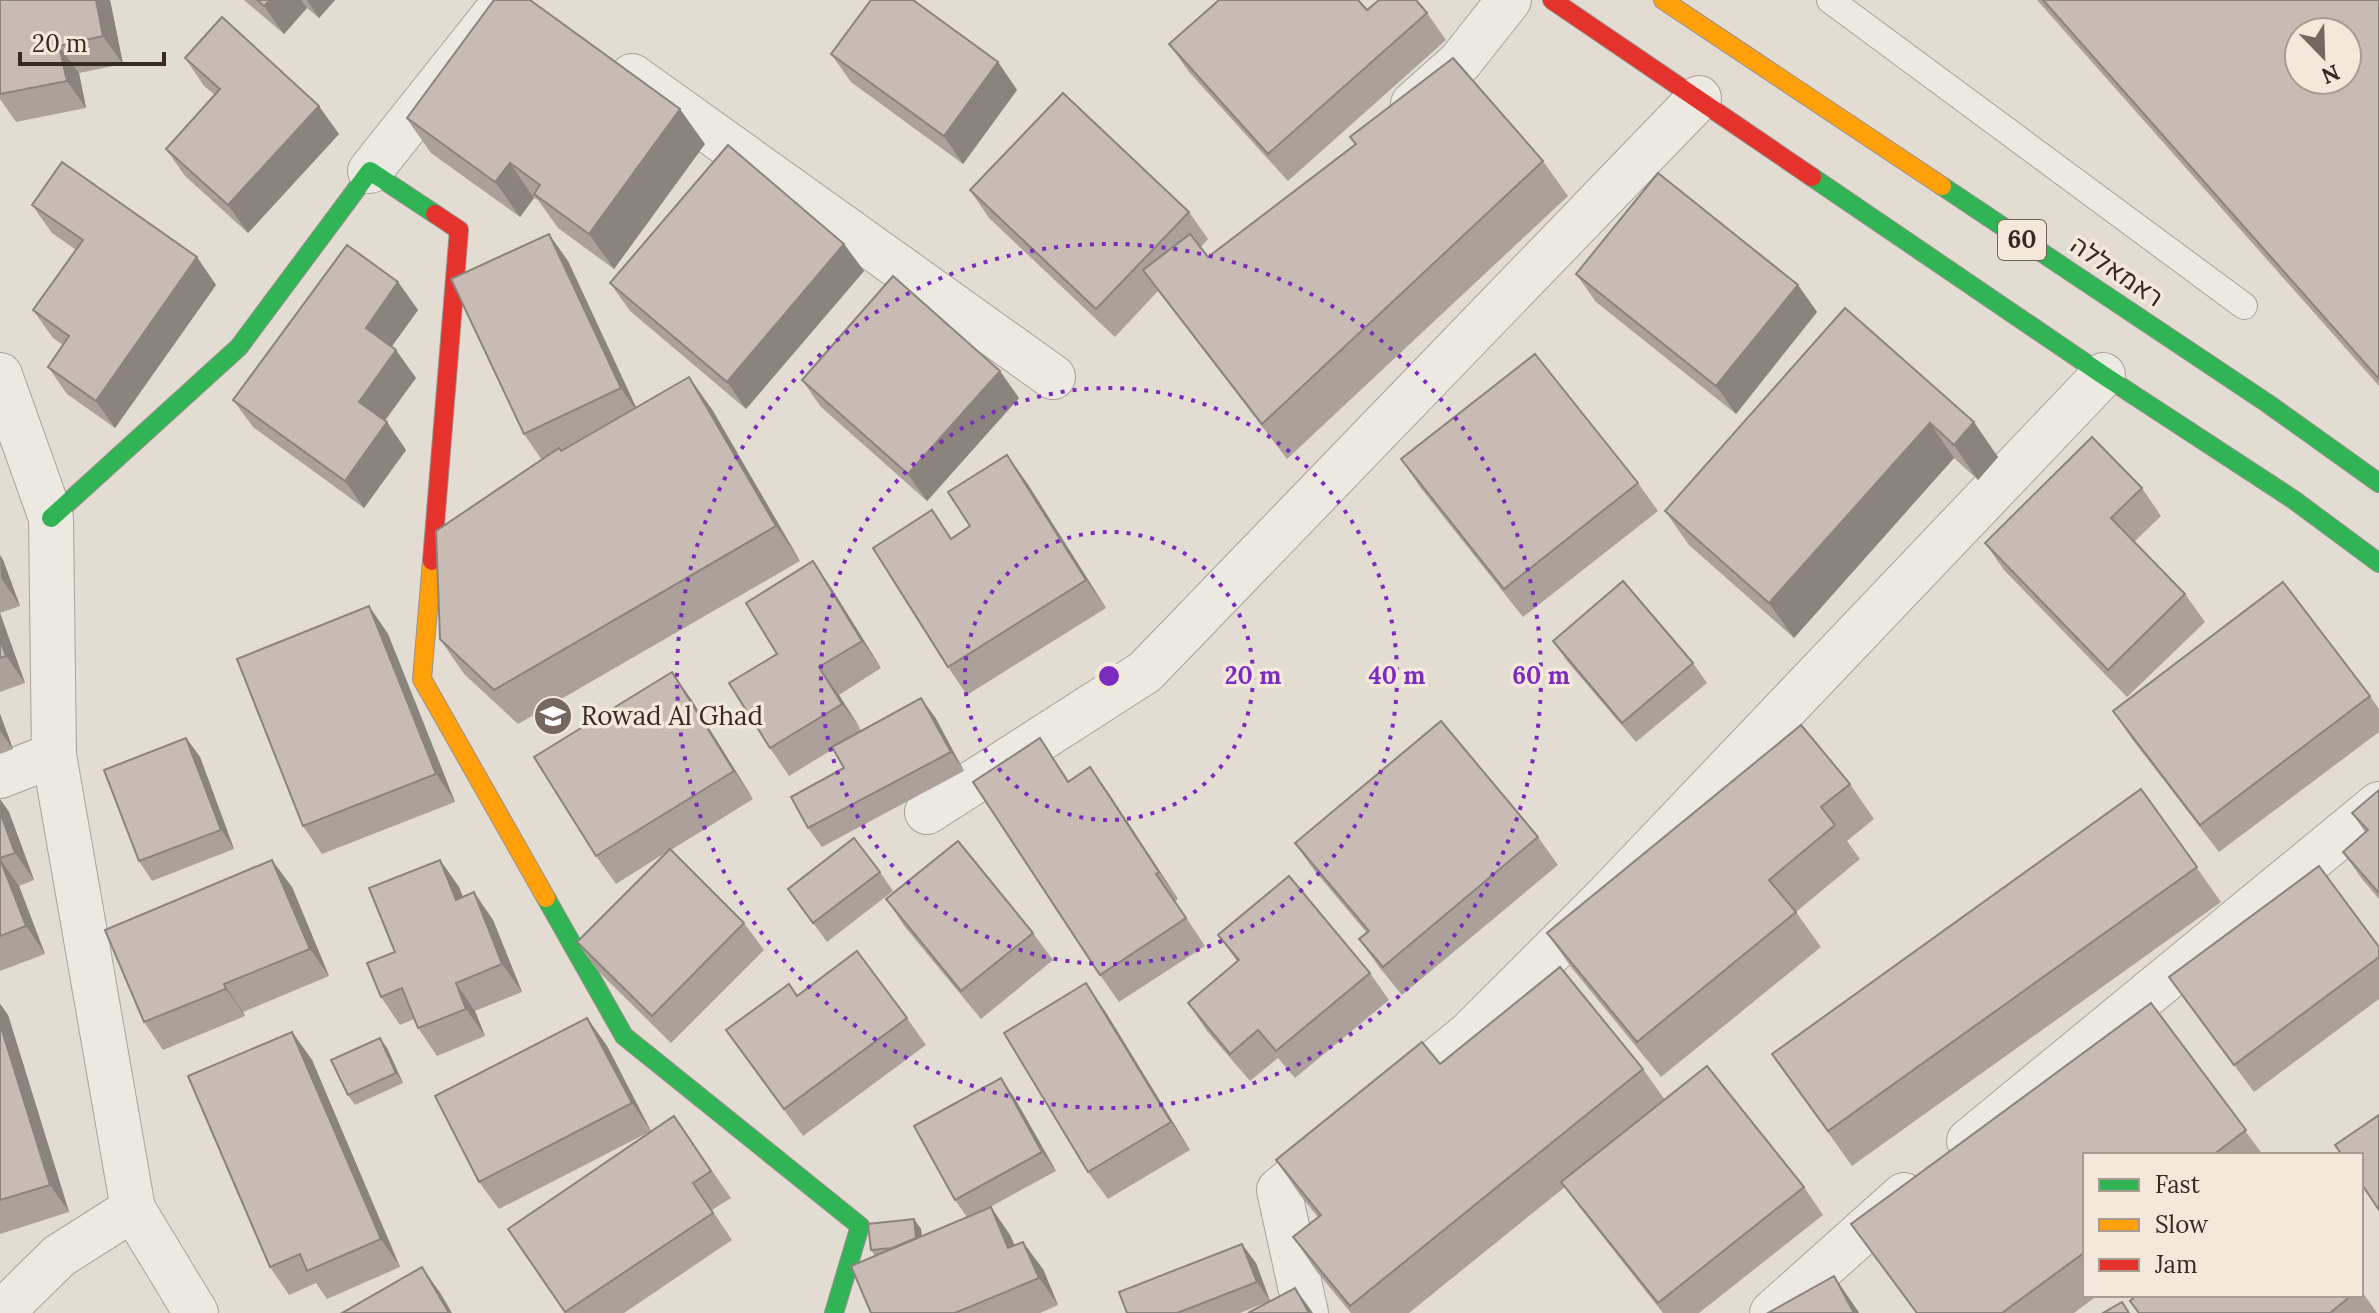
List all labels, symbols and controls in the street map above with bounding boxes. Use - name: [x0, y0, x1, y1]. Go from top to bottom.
- scale bar: [20, 16, 164, 66]
- north arrow: [2283, 16, 2363, 96]
- text: 20 m: [32, 28, 88, 59]
- text: N: [2318, 58, 2344, 91]
- road number: 60: [1998, 220, 2046, 260]
- street label: ראמאללה: [2065, 228, 2170, 314]
- text: 20 m: [1225, 660, 1281, 691]
- text: 40 m: [1369, 660, 1425, 691]
- text: 60 m: [1512, 660, 1570, 691]
- centre of rings: [1095, 662, 1123, 690]
- school or university icon: Rowad Al Ghad: [532, 695, 574, 737]
- place label: Rowad Al Ghad: [581, 699, 763, 732]
- legend: [2083, 1153, 2363, 1297]
- text: Fast: [2155, 1169, 2201, 1200]
- text: Slow: [2155, 1209, 2209, 1240]
- text: Jam: [2154, 1249, 2197, 1280]

